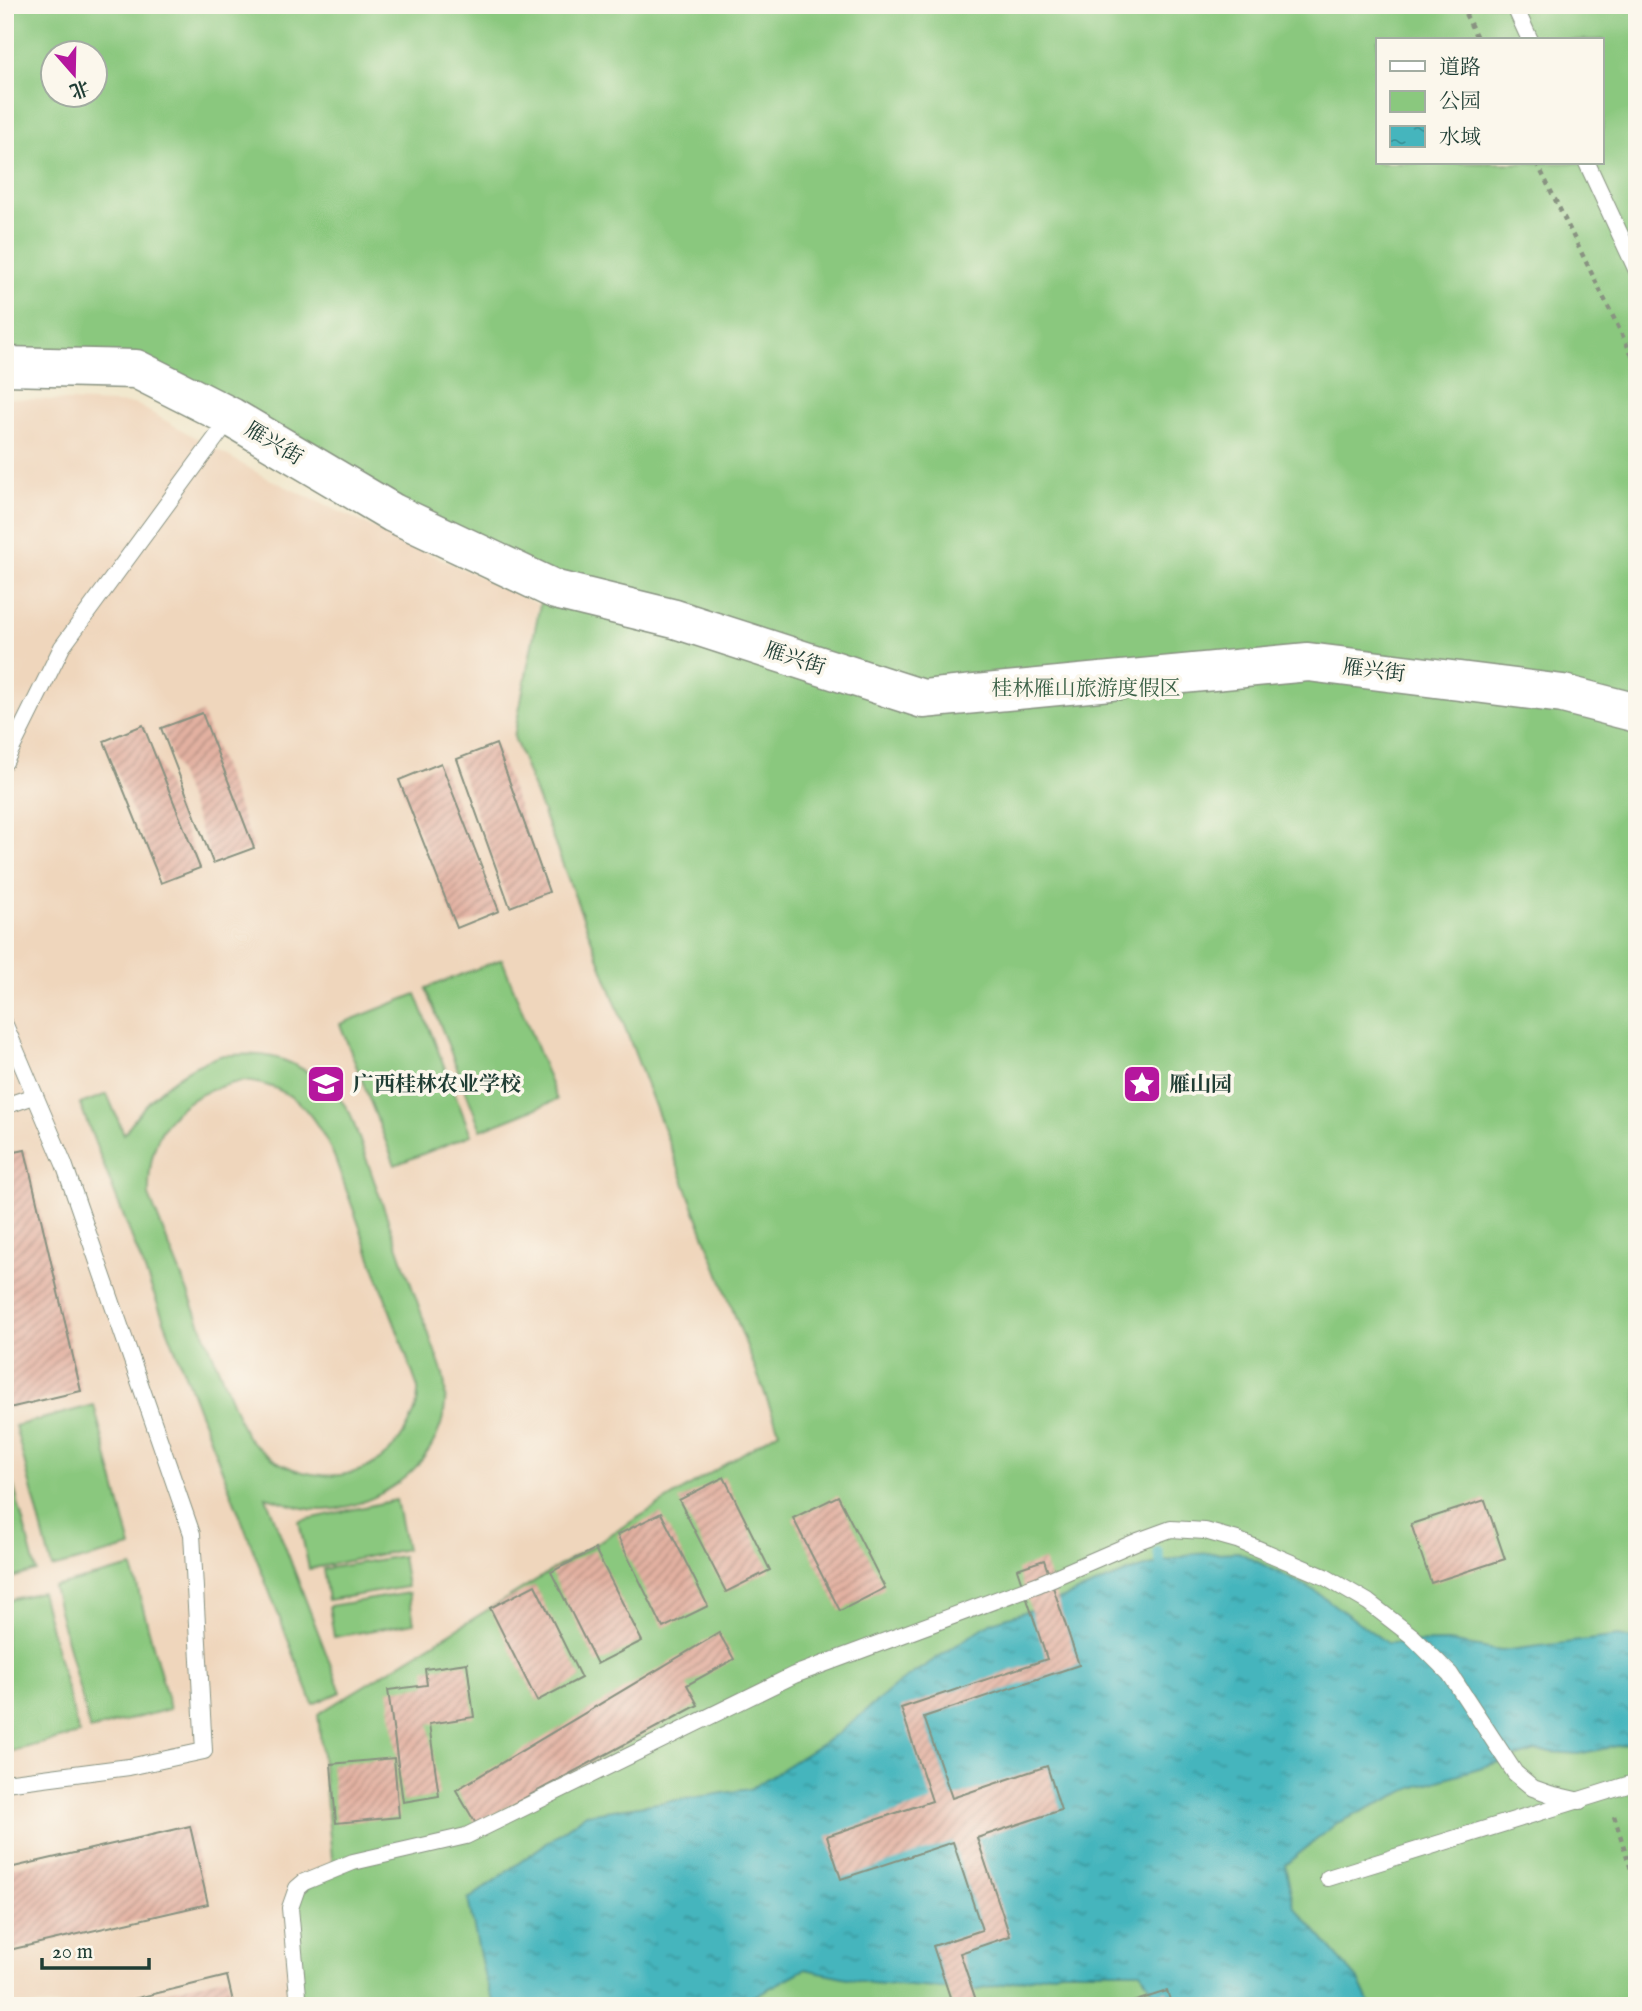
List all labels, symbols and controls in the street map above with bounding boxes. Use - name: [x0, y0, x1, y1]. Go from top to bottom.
- north arrow: [38, 38, 108, 108]
- legend: [1376, 38, 1604, 164]
- text: 道路: [1439, 55, 1481, 82]
- text: 北: [66, 74, 92, 103]
- text: 公园: [1439, 89, 1481, 116]
- text: 水域: [1439, 125, 1481, 152]
- street label: 雁兴街: [239, 416, 307, 472]
- street label: 雁兴街: [760, 637, 829, 682]
- street label: 雁兴街: [1341, 654, 1407, 689]
- park label: 桂林雁山旅游度假区: [992, 676, 1181, 703]
- school or university icon: 广西桂林农业学校: [305, 1063, 347, 1105]
- place icon: 雁山园: [1121, 1063, 1163, 1105]
- place label: 广西桂林农业学校: [353, 1072, 521, 1099]
- place label: 雁山园: [1169, 1072, 1232, 1099]
- scale bar: [42, 1927, 149, 1971]
- text: 20 m: [52, 1939, 93, 1966]

